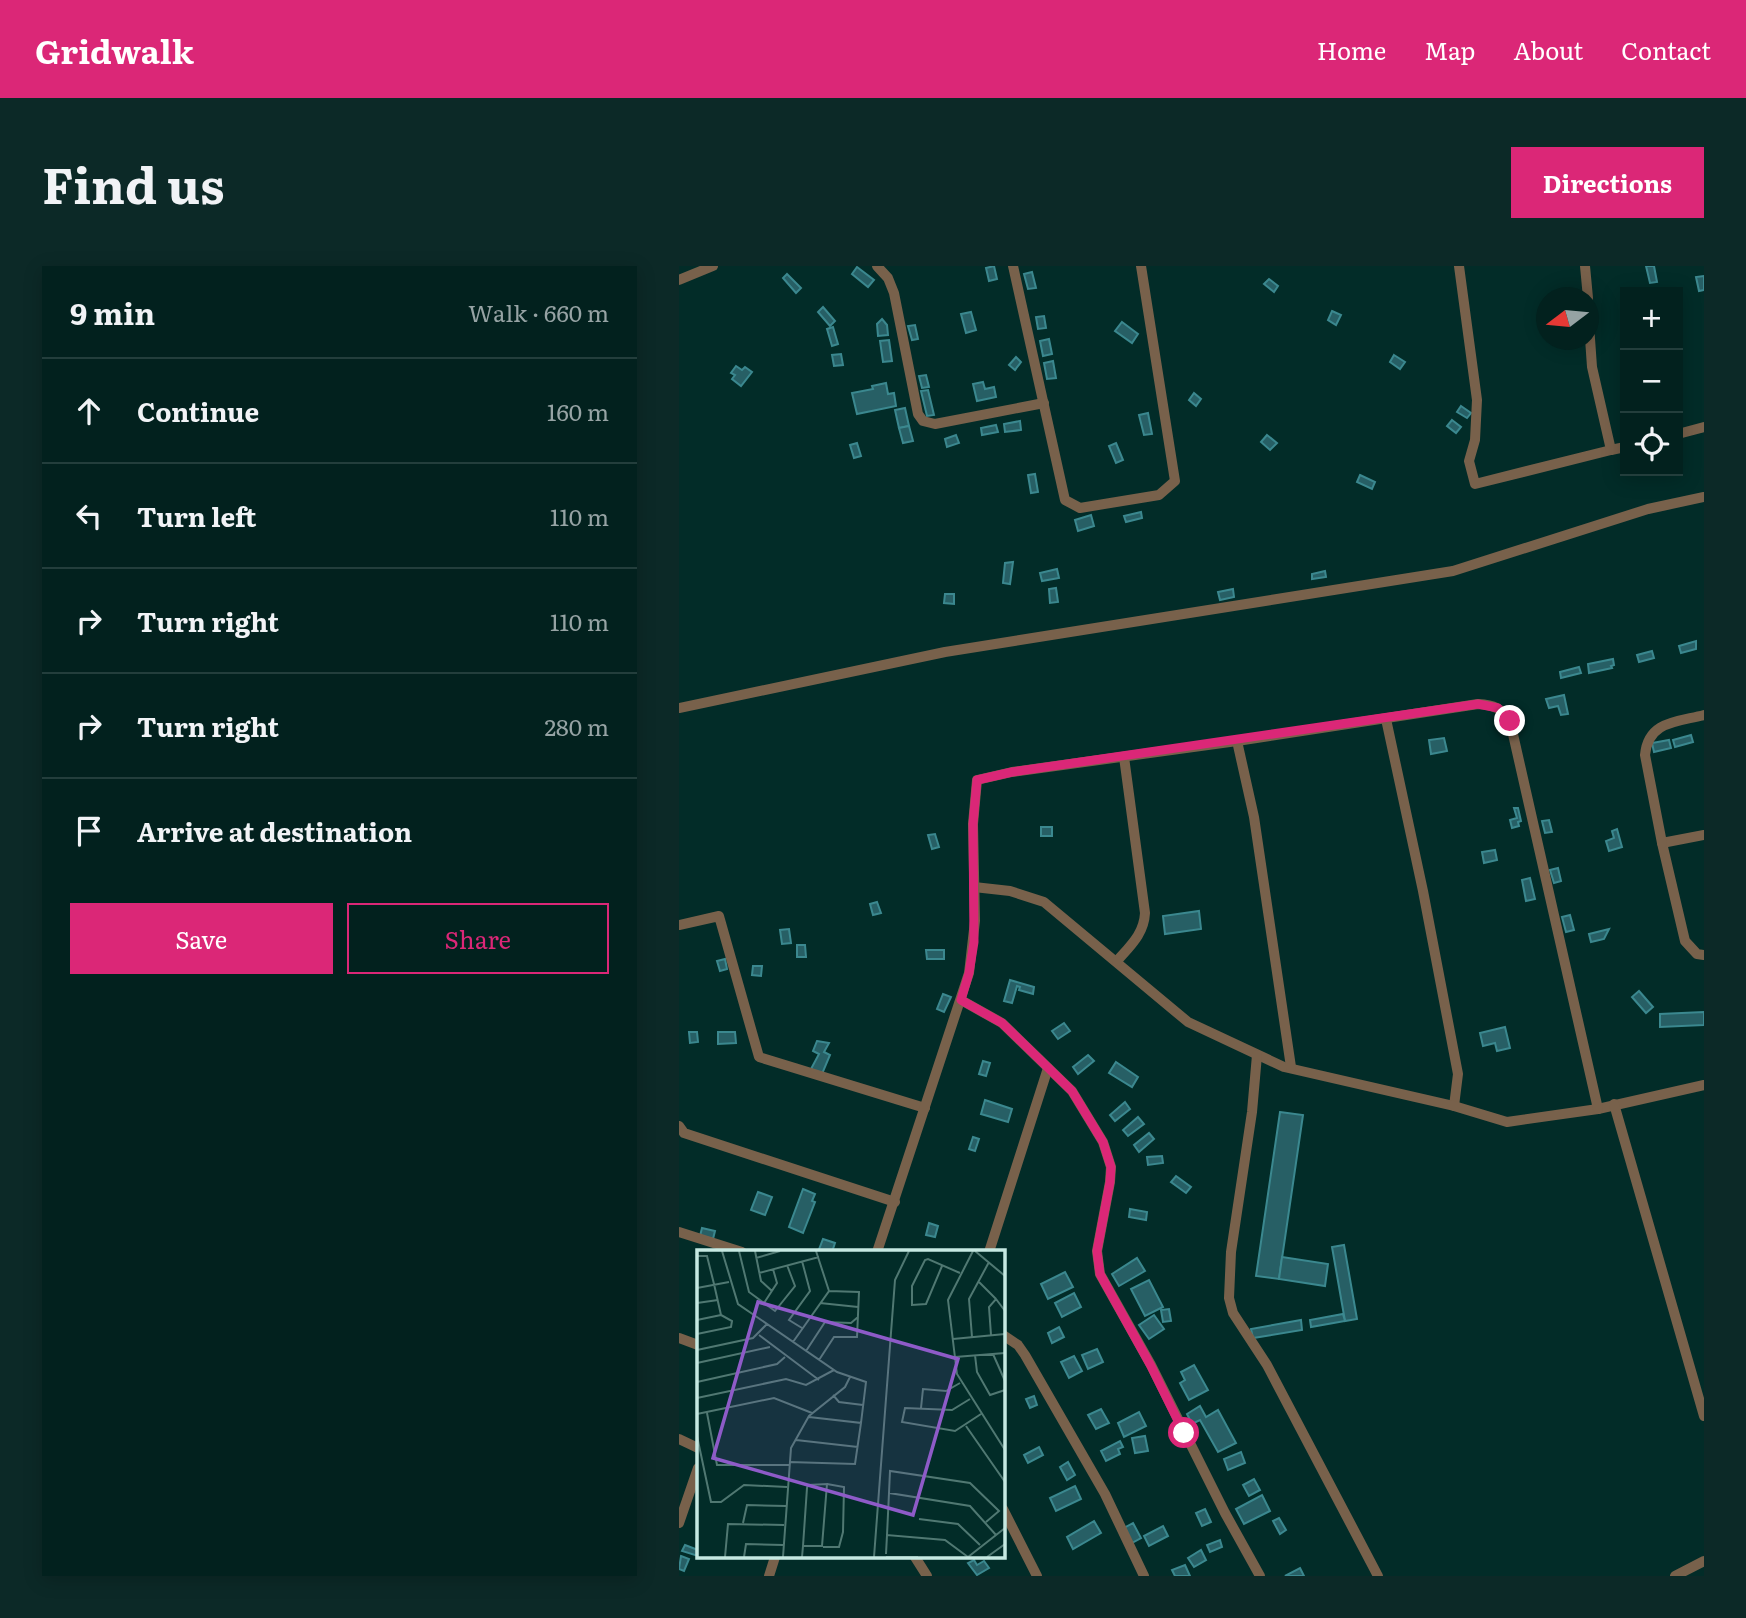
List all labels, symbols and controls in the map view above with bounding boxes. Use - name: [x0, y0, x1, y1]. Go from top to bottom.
- text: Gridwalk: [35, 25, 194, 74]
- text: Home: [1317, 32, 1386, 67]
- text: Map: [1424, 32, 1475, 67]
- text: About: [1513, 32, 1583, 67]
- text: Contact: [1621, 32, 1711, 67]
- text: Find us: [42, 146, 225, 219]
- button: Directions: [1511, 147, 1704, 218]
- north arrow: [1536, 287, 1599, 350]
- map controls: [1620, 287, 1683, 476]
- button: +: [1620, 287, 1683, 350]
- text: 9 min: [70, 290, 155, 334]
- text: Walk · 660 m: [468, 295, 609, 329]
- button: −: [1620, 350, 1683, 413]
- text: Continue: [137, 391, 259, 430]
- icon: ahead: [70, 392, 108, 430]
- text: 160 m: [547, 394, 609, 428]
- button: locate: [1620, 413, 1683, 476]
- text: Turn left: [137, 496, 256, 535]
- icon: left: [70, 497, 108, 535]
- text: 110 m: [550, 499, 609, 533]
- text: Turn right: [137, 601, 279, 640]
- icon: right: [70, 602, 108, 640]
- text: 110 m: [550, 604, 609, 638]
- route end: [1494, 705, 1525, 736]
- text: Turn right: [137, 706, 279, 745]
- icon: right: [70, 707, 108, 745]
- text: 280 m: [544, 709, 609, 743]
- text: Arrive at destination: [137, 811, 412, 850]
- icon: arrive: [70, 812, 108, 850]
- button: Save: [70, 903, 333, 974]
- button: Share: [347, 903, 609, 974]
- inset map: [697, 1250, 1005, 1558]
- route start: [1168, 1417, 1199, 1448]

